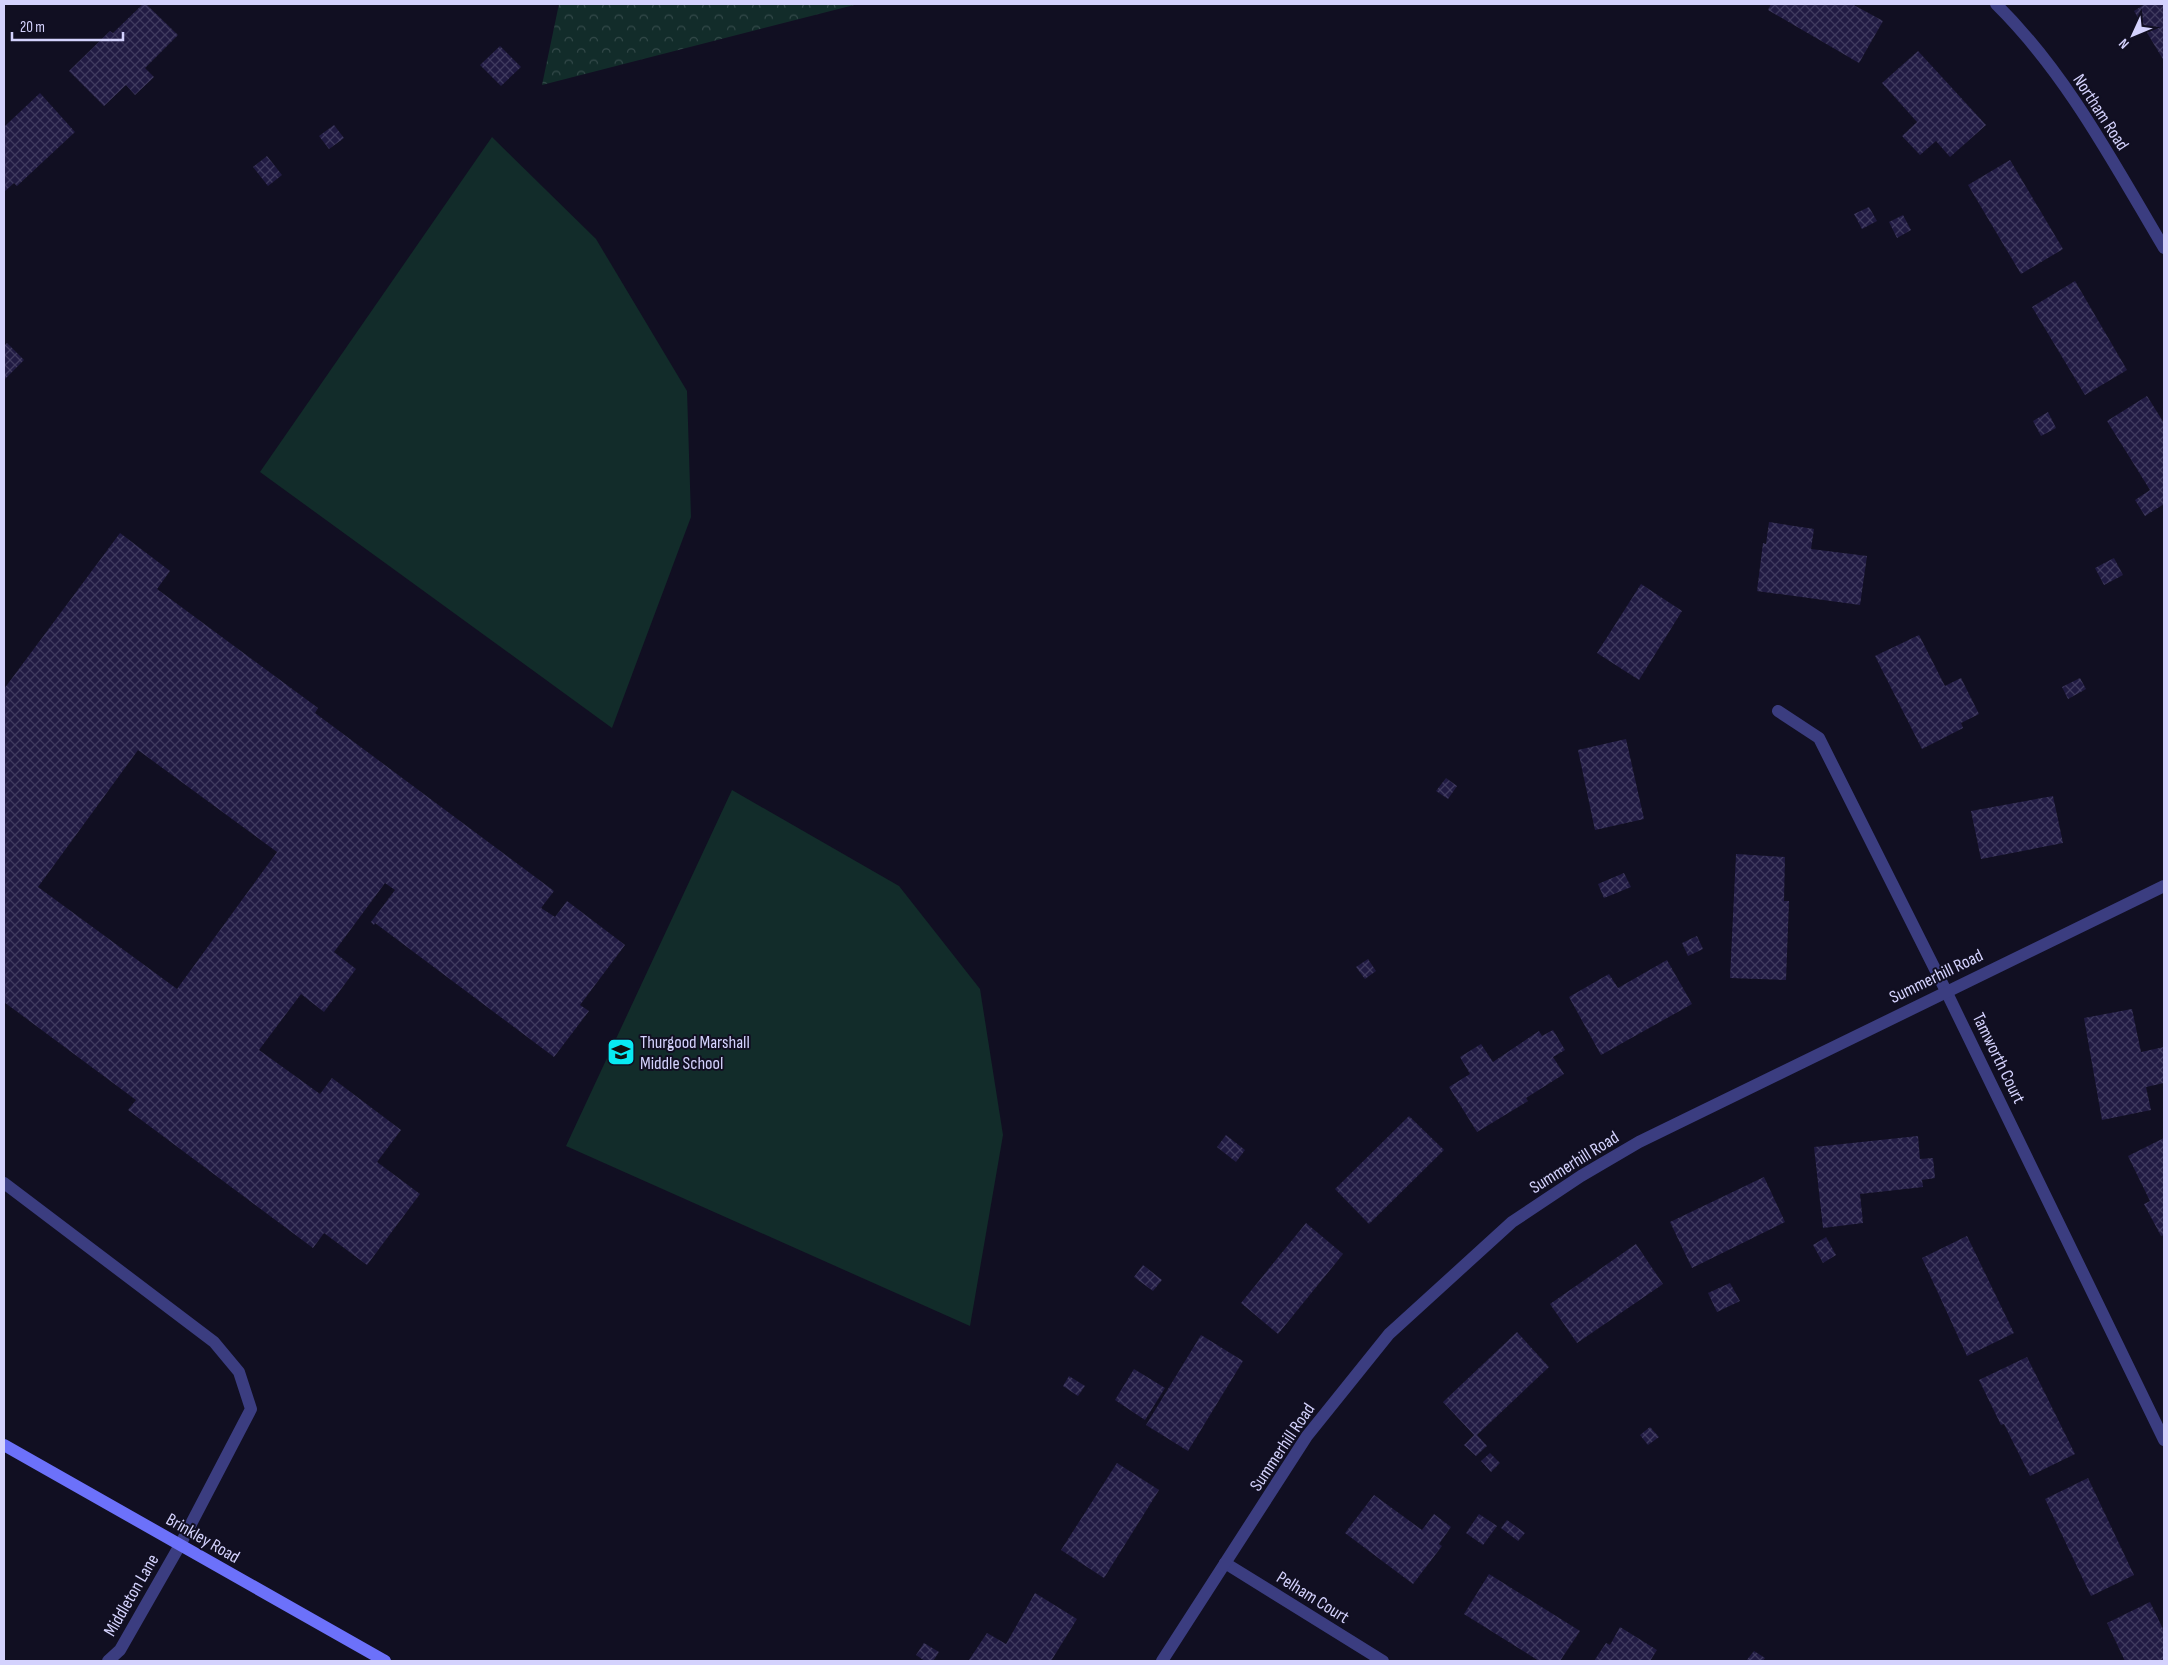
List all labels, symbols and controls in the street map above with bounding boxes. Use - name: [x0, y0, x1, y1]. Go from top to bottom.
- scale bar: [12, 10, 124, 42]
- north arrow: [2108, 10, 2158, 60]
- text: 20 m: [20, 18, 45, 37]
- text: N: [2115, 35, 2133, 52]
- street label: Northam Road: [2068, 70, 2133, 154]
- street label: Summerhill Road: [1886, 945, 1986, 1008]
- street label: Tamworth Court: [1968, 1010, 2030, 1107]
- place label: Thurgood Marshall Middle School: [640, 1032, 750, 1074]
- school or university icon: Thurgood Marshall Middle School: [606, 1037, 636, 1067]
- street label: Summerhill Road: [1526, 1127, 1623, 1198]
- street label: Summerhill Road: [1245, 1399, 1319, 1495]
- street label: Brinkley Road: [162, 1509, 243, 1568]
- street label: Middleton Lane: [99, 1550, 163, 1640]
- street label: Pelham Court: [1273, 1567, 1353, 1628]

